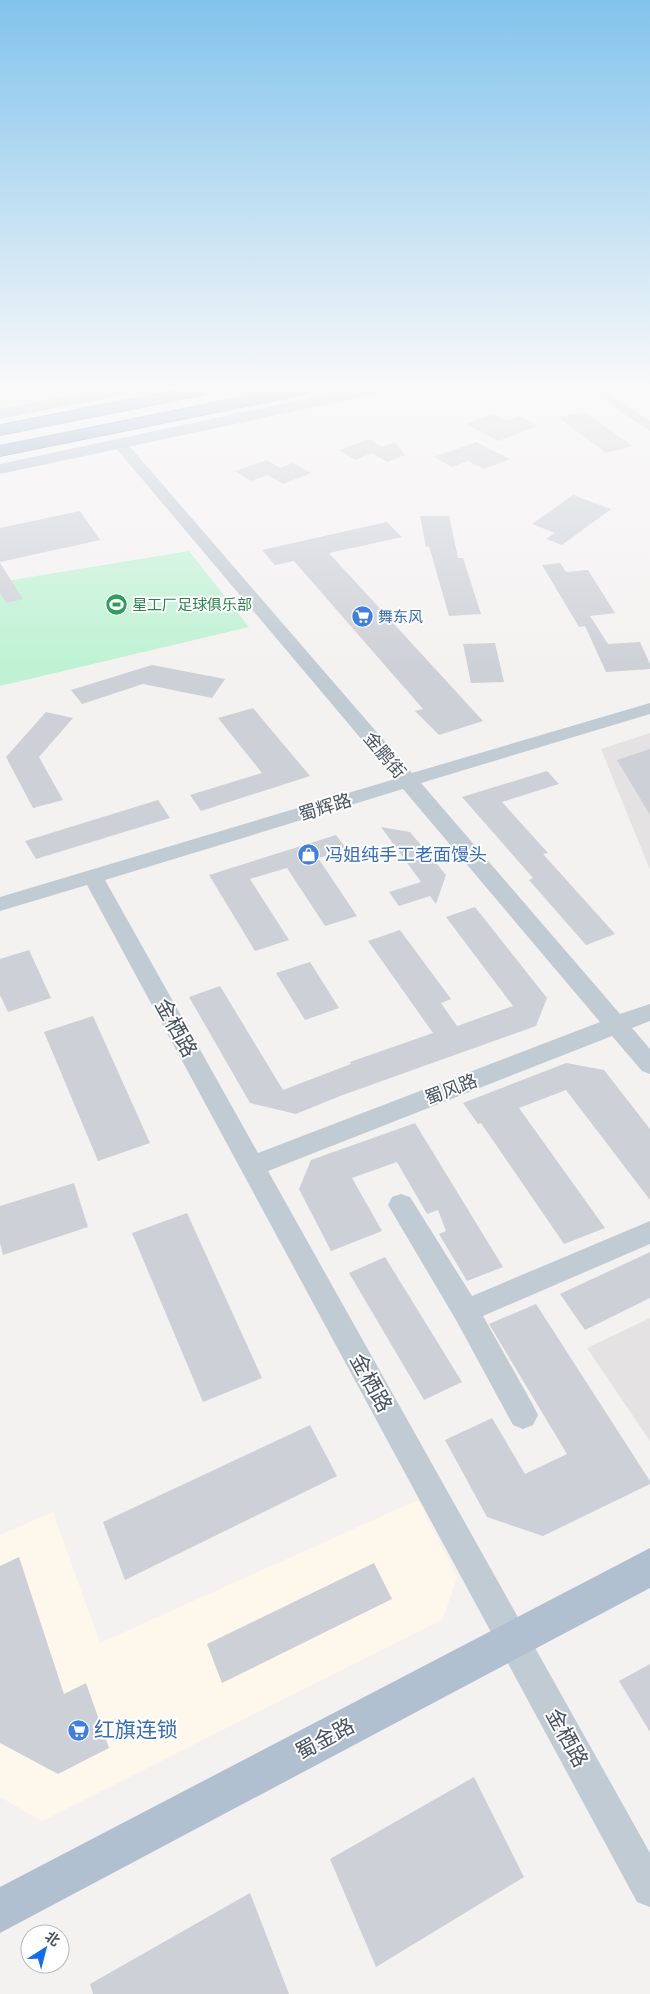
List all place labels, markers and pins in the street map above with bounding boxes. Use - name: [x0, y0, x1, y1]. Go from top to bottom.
- sports icon: 星工厂足球俱乐部: [104, 593, 128, 617]
- place label: 星工厂足球俱乐部: [132, 596, 252, 614]
- supermarket icon: 舞东风: [350, 605, 374, 629]
- place label: 舞东风: [378, 608, 423, 626]
- shop icon: 冯姐纯手工老面馒头: [297, 842, 321, 866]
- place label: 冯姐纯手工老面馒头: [325, 844, 487, 865]
- supermarket icon: 红旗连锁: [66, 1718, 90, 1742]
- place label: 红旗连锁: [94, 1718, 178, 1742]

